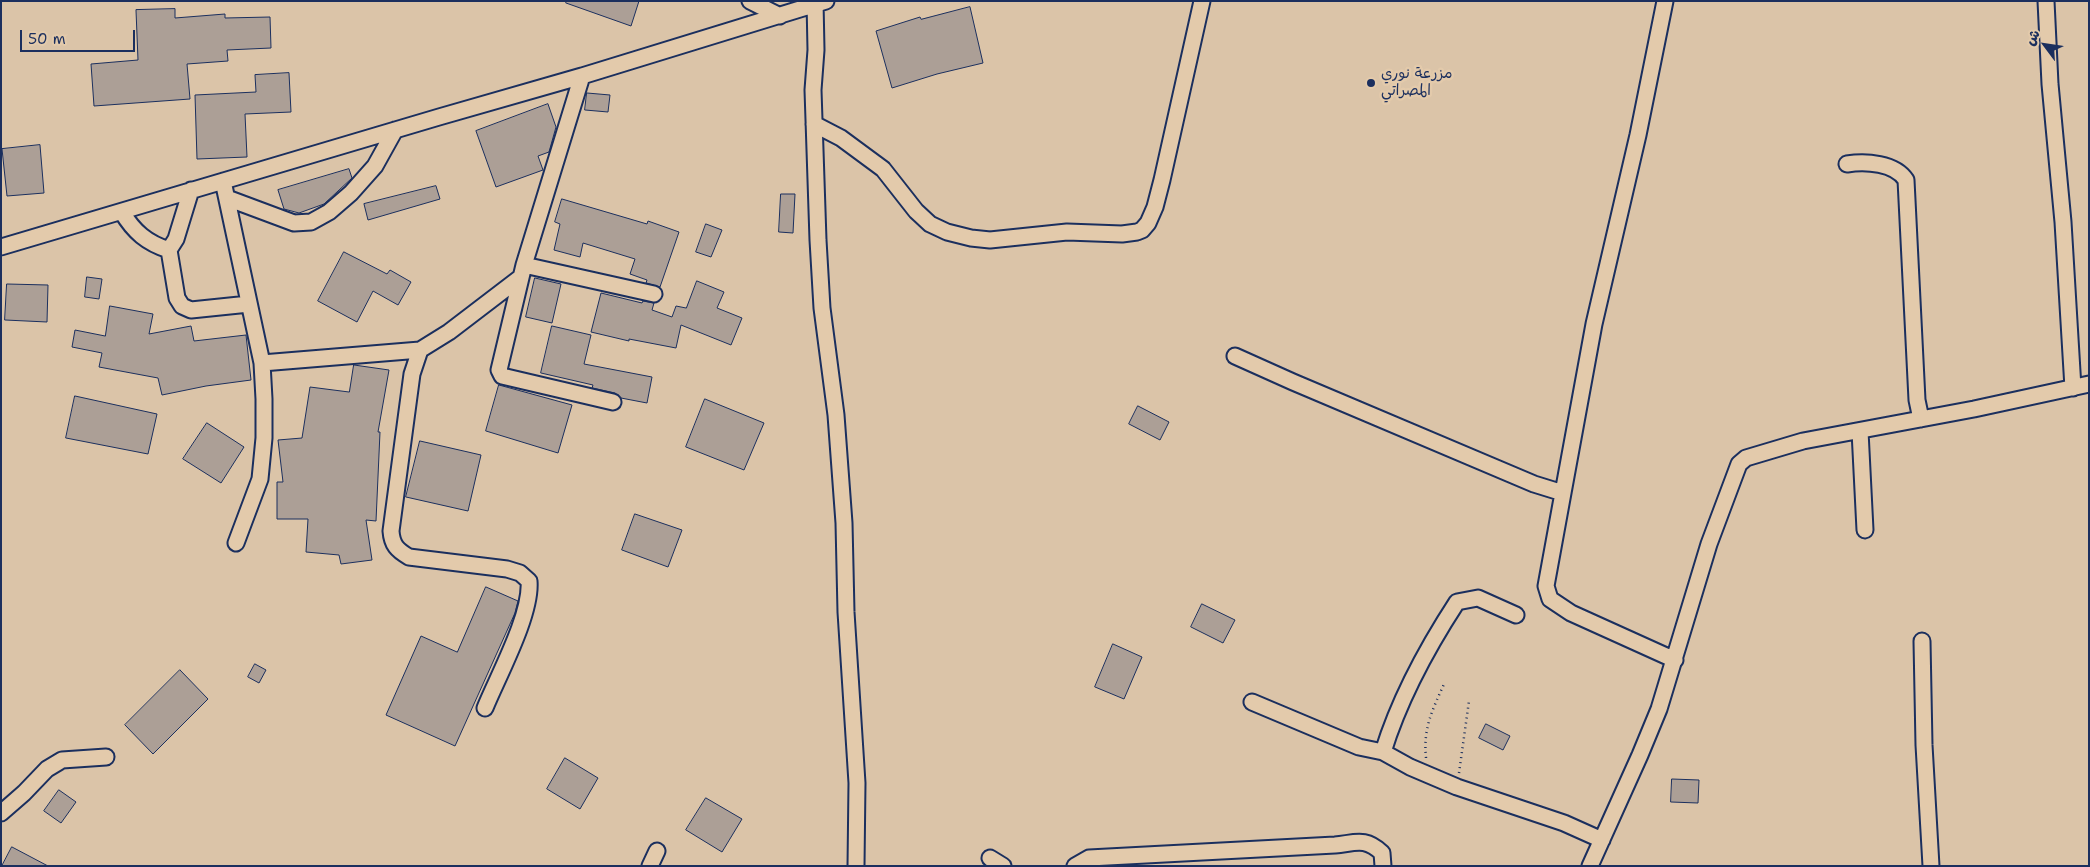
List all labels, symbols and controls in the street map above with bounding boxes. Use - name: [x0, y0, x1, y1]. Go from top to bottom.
- scale bar: [22, 20, 138, 52]
- north arrow: [2020, 20, 2070, 70]
- text: ش: [2020, 26, 2044, 49]
- text: 50 m: [28, 29, 66, 49]
- place label: مزرعة نوري المصراتي: [1381, 65, 1453, 100]
- marker: مزرعة نوري المصراتي: [1365, 77, 1377, 89]

